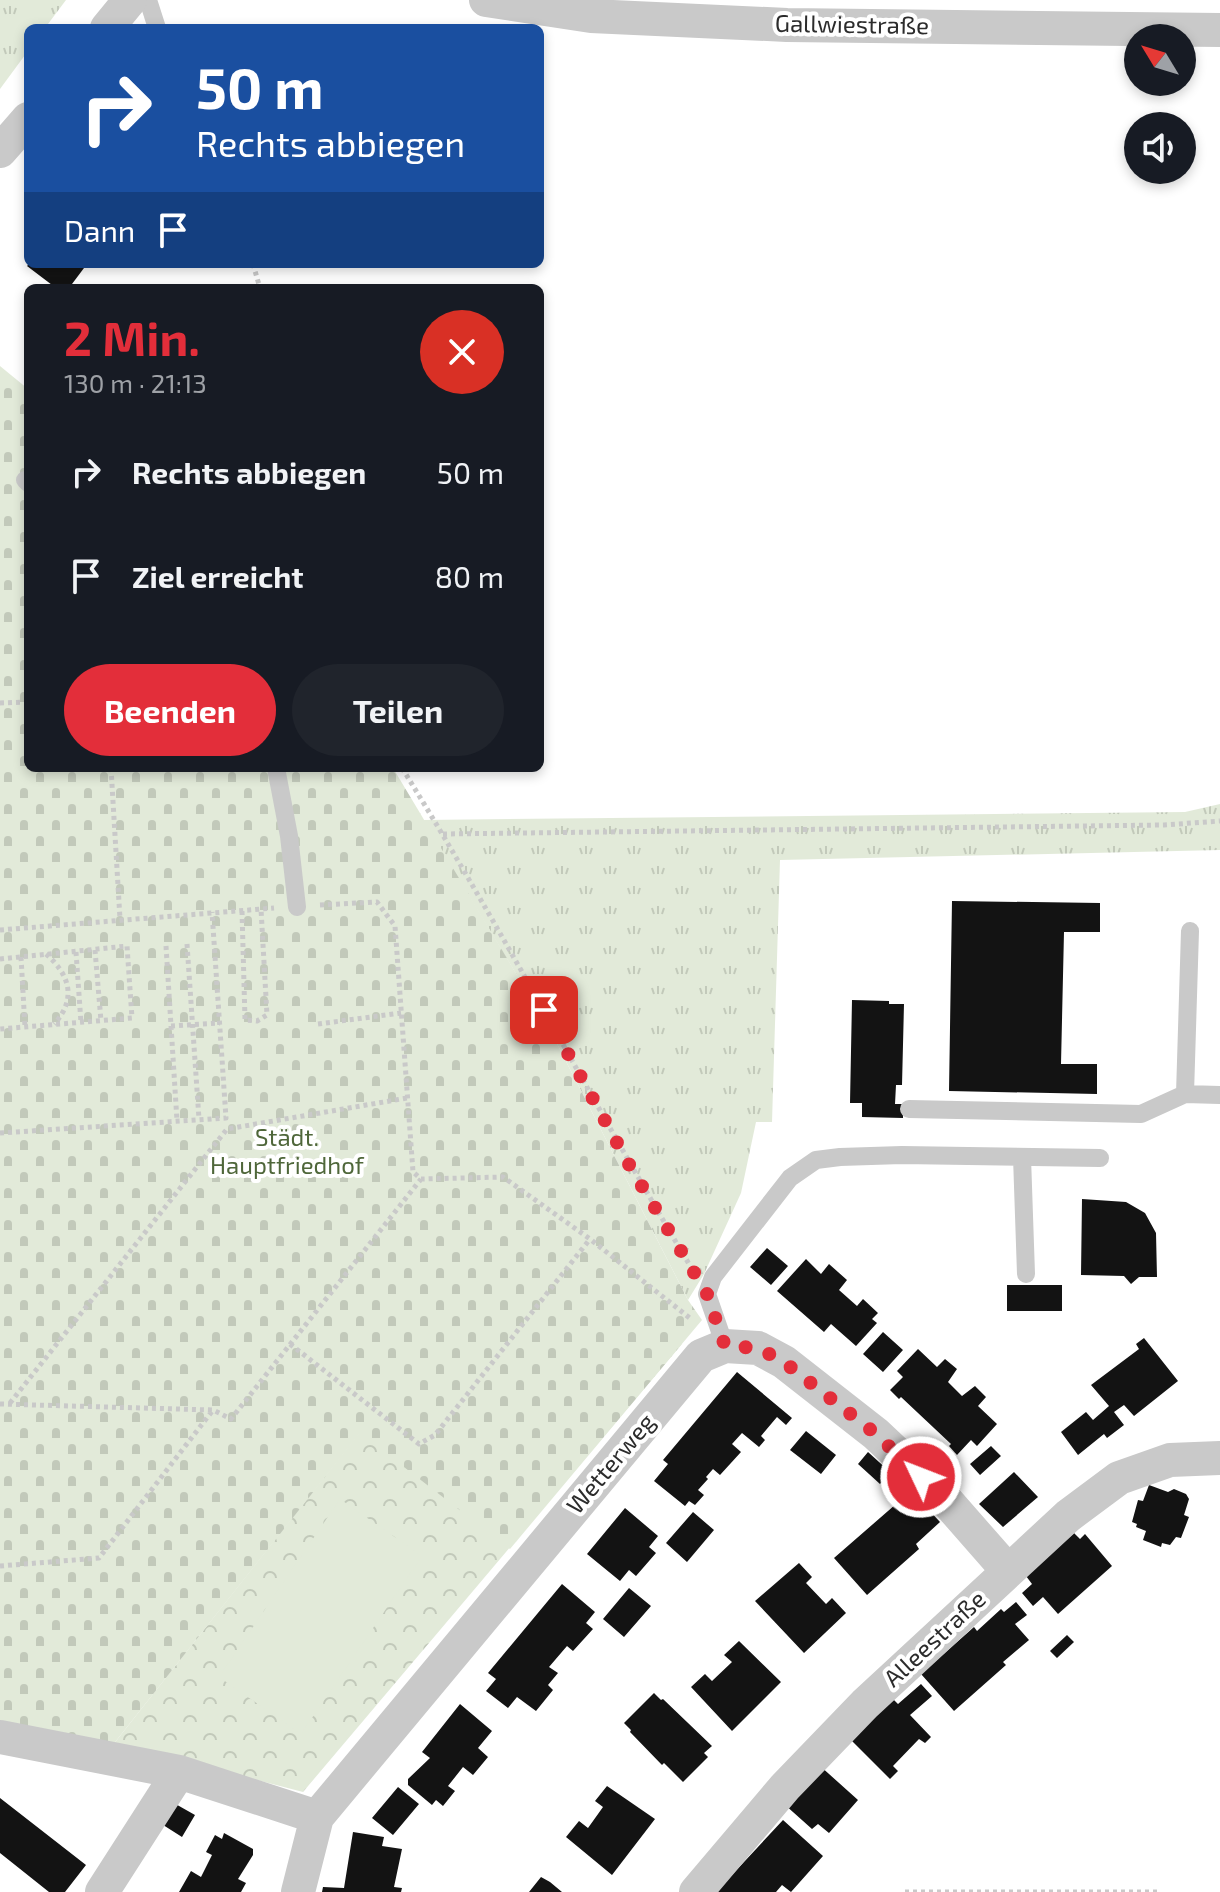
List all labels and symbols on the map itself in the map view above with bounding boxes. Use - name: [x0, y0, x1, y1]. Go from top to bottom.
- street label: Gallwiestraße: [775, 8, 929, 39]
- north arrow: [1124, 24, 1196, 96]
- pin: [510, 976, 578, 1044]
- park label: Städt. Hauptfriedhof: [210, 1122, 365, 1179]
- street label: Wetterweg: [560, 1407, 660, 1519]
- position arrow: [879, 1435, 963, 1519]
- street label: Alleestraße: [877, 1584, 991, 1692]

